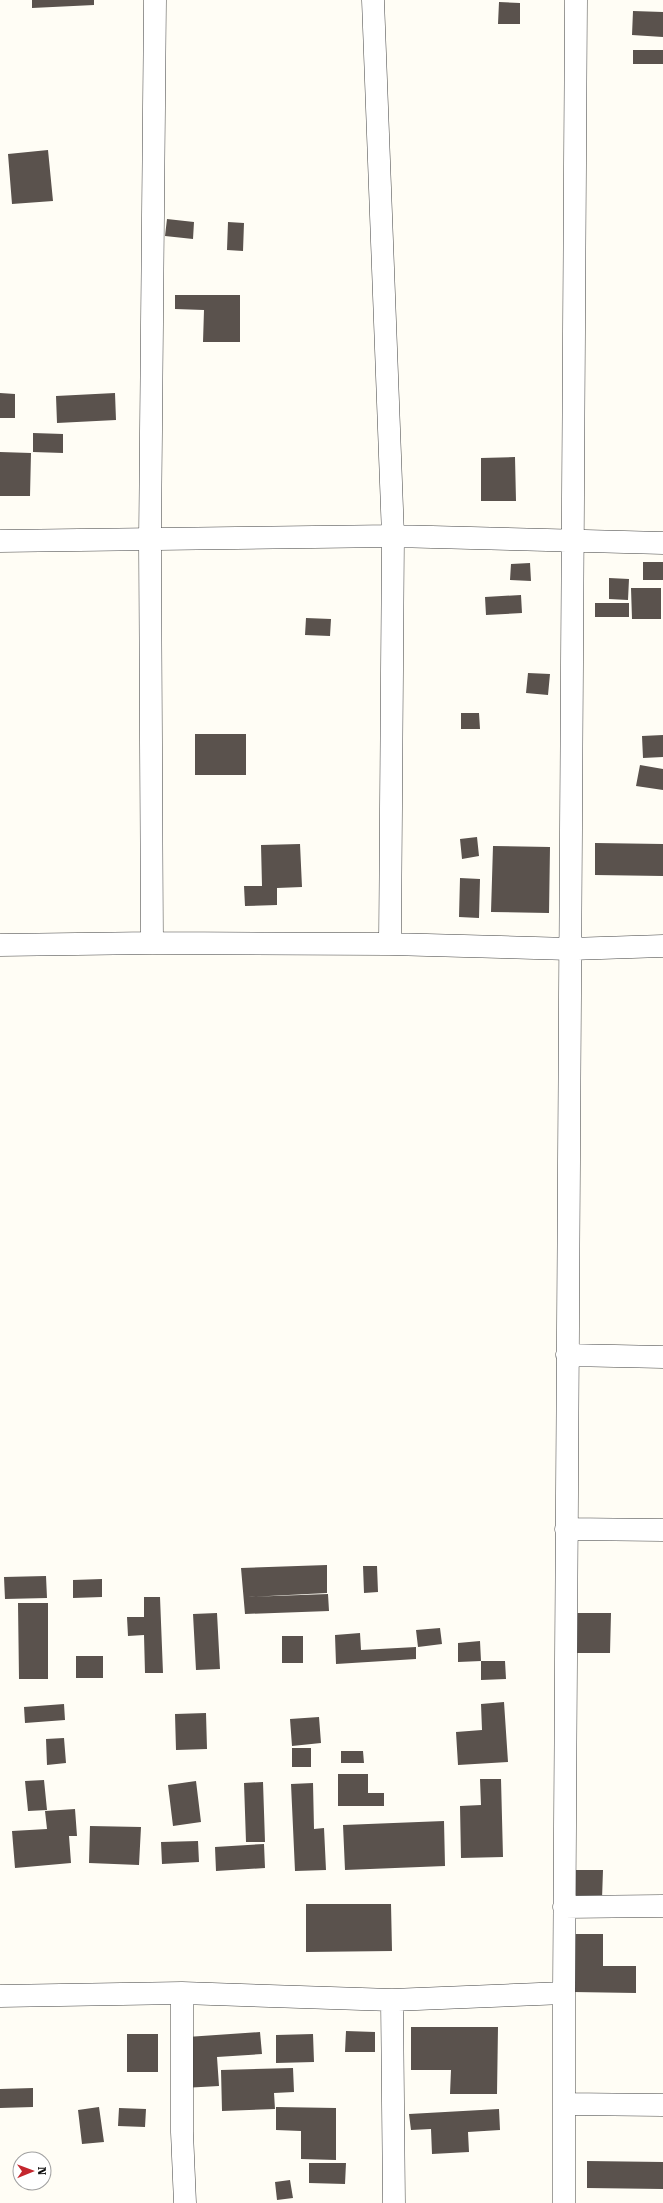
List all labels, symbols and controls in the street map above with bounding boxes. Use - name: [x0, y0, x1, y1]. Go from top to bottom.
- north arrow: [12, 2151, 52, 2191]
- text: N: [35, 2166, 48, 2176]

